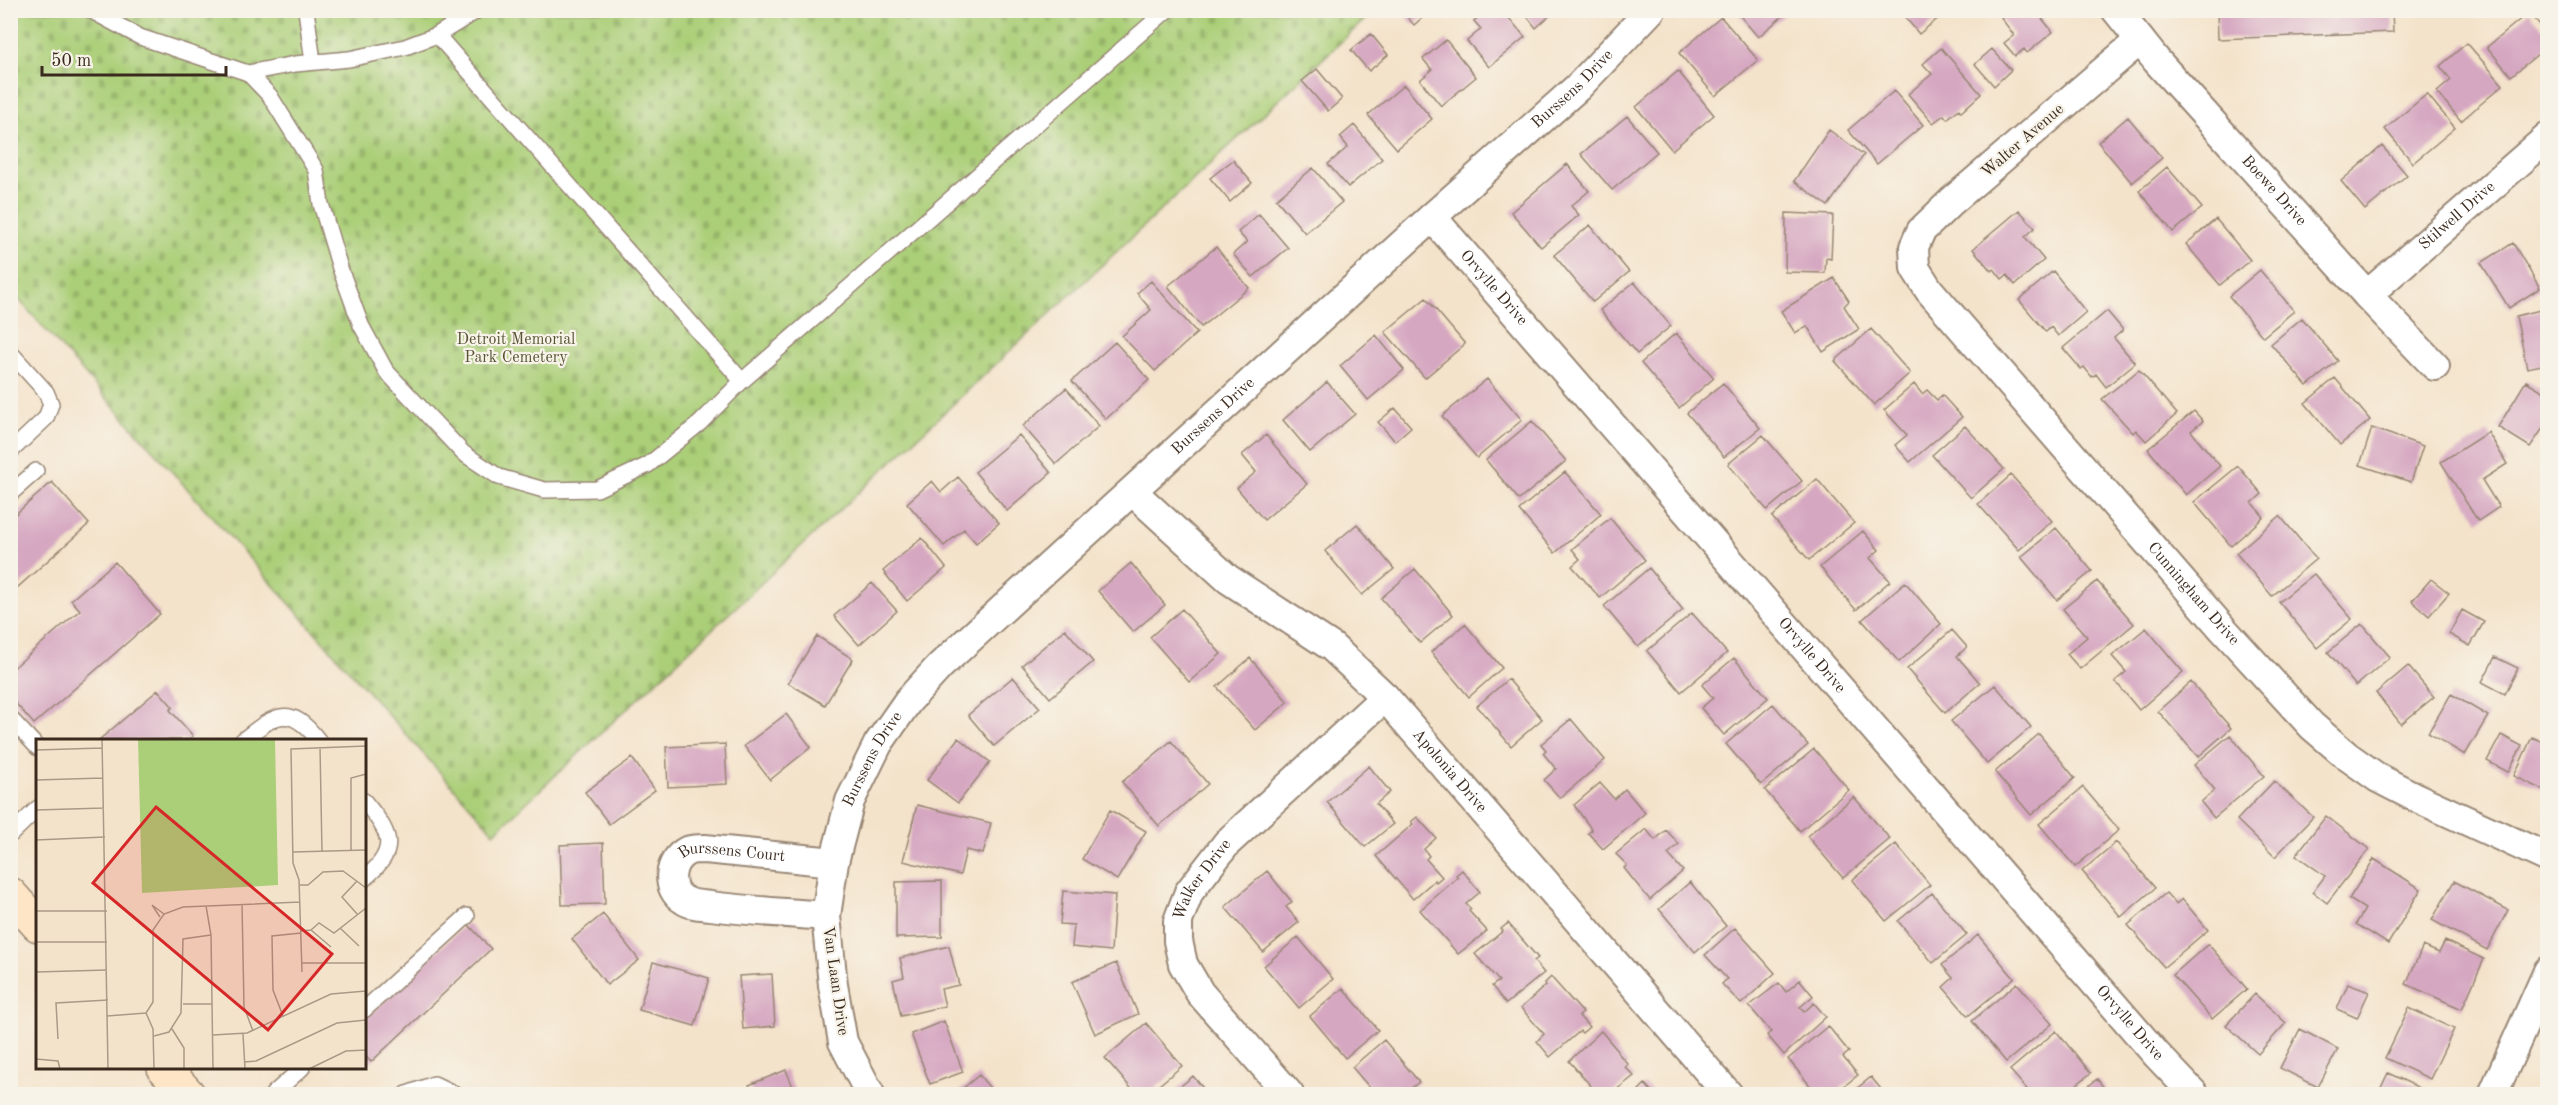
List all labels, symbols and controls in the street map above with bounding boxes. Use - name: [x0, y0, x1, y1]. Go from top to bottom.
- scale bar: [42, 39, 226, 77]
- street label: Burssens Drive: [1529, 47, 1617, 132]
- text: 50 m: [51, 52, 91, 70]
- street label: Walter Avenue: [1979, 101, 2067, 181]
- street label: Boewe Drive: [2238, 153, 2309, 229]
- street label: Stilwell Drive: [2416, 179, 2498, 253]
- street label: Orvylle Drive: [1457, 247, 1530, 329]
- park label: Detroit Memorial Park Cemetery: [457, 332, 575, 366]
- street label: Burssens Drive: [1169, 375, 1258, 458]
- street label: Cunningham Drive: [2144, 540, 2242, 649]
- street label: Orvylle Drive: [1775, 615, 1848, 696]
- street label: Burssens Drive: [840, 709, 906, 809]
- street label: Apolonia Drive: [1409, 726, 1489, 816]
- inset map: [36, 739, 366, 1069]
- street label: Walker Drive: [1171, 837, 1234, 922]
- street label: Burssens Court: [676, 841, 786, 865]
- street label: Van Laan Drive: [819, 925, 851, 1037]
- street label: Orvylle Drive: [2093, 983, 2166, 1064]

